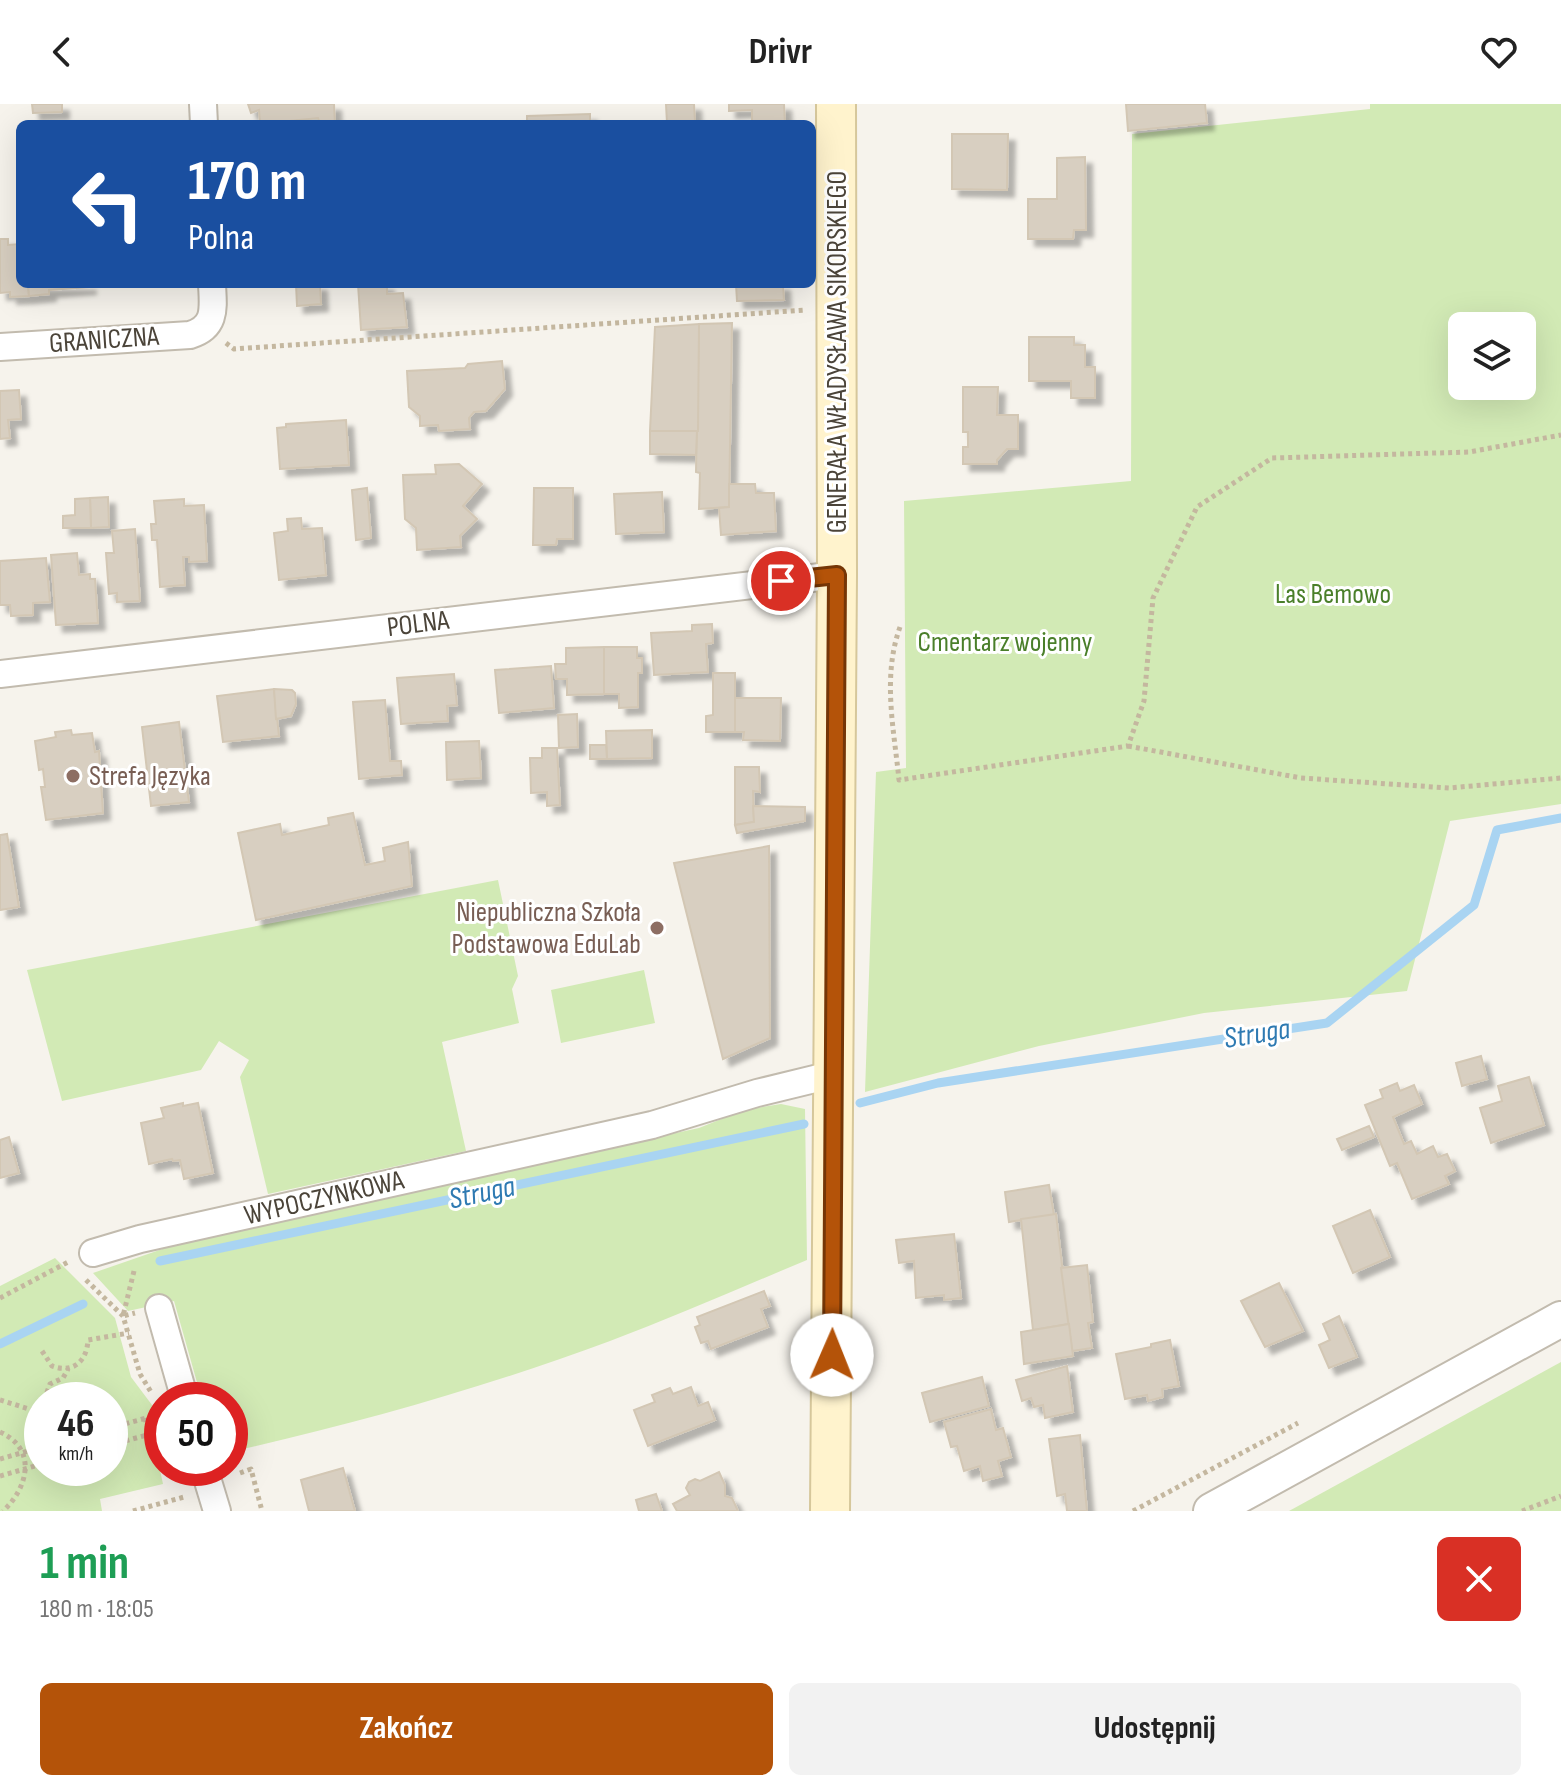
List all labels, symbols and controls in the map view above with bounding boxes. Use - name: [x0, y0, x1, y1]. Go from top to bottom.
- icon: back: [40, 30, 84, 74]
- icon: heart: [1477, 30, 1521, 74]
- text: Drivr: [749, 31, 812, 74]
- text: 170 m: [188, 149, 306, 216]
- icon: left: [56, 152, 160, 256]
- street label: GENERAŁA WŁADYSŁAWA SIKORSKIEGO: [821, 171, 854, 533]
- text: Polna: [188, 217, 254, 260]
- map controls: [1448, 312, 1536, 400]
- button: layers: [1448, 312, 1536, 400]
- street label: GRANICZNA: [48, 320, 161, 360]
- pin: [747, 547, 815, 615]
- icon: arrive: [759, 559, 803, 603]
- park label: Las Bemowo: [1275, 578, 1391, 611]
- street label: POLNA: [385, 604, 452, 644]
- park label: Cmentarz wojenny: [918, 626, 1093, 659]
- place label: Strefa Języka: [89, 760, 211, 793]
- marker: Strefa Języka: [64, 767, 82, 785]
- place label: Niepubliczna Szkoła Podstawowa EduLab: [452, 896, 641, 961]
- marker: Niepubliczna Szkoła Podstawowa EduLab: [648, 919, 666, 937]
- water label: Struga: [1221, 1011, 1293, 1057]
- street label: WYPOCZYNKOWA: [241, 1163, 408, 1232]
- water label: Struga: [446, 1168, 518, 1218]
- position arrow: [790, 1313, 874, 1397]
- speed limit sign: 50: [144, 1382, 248, 1486]
- text: 46: [57, 1400, 95, 1448]
- text: km/h: [59, 1442, 93, 1466]
- text: 1 min: [40, 1535, 129, 1592]
- button: close: [1437, 1537, 1521, 1621]
- text: 180 m · 18:05: [40, 1594, 154, 1625]
- button: Zakończ: [40, 1683, 773, 1775]
- button: Udostępnij: [789, 1683, 1521, 1775]

